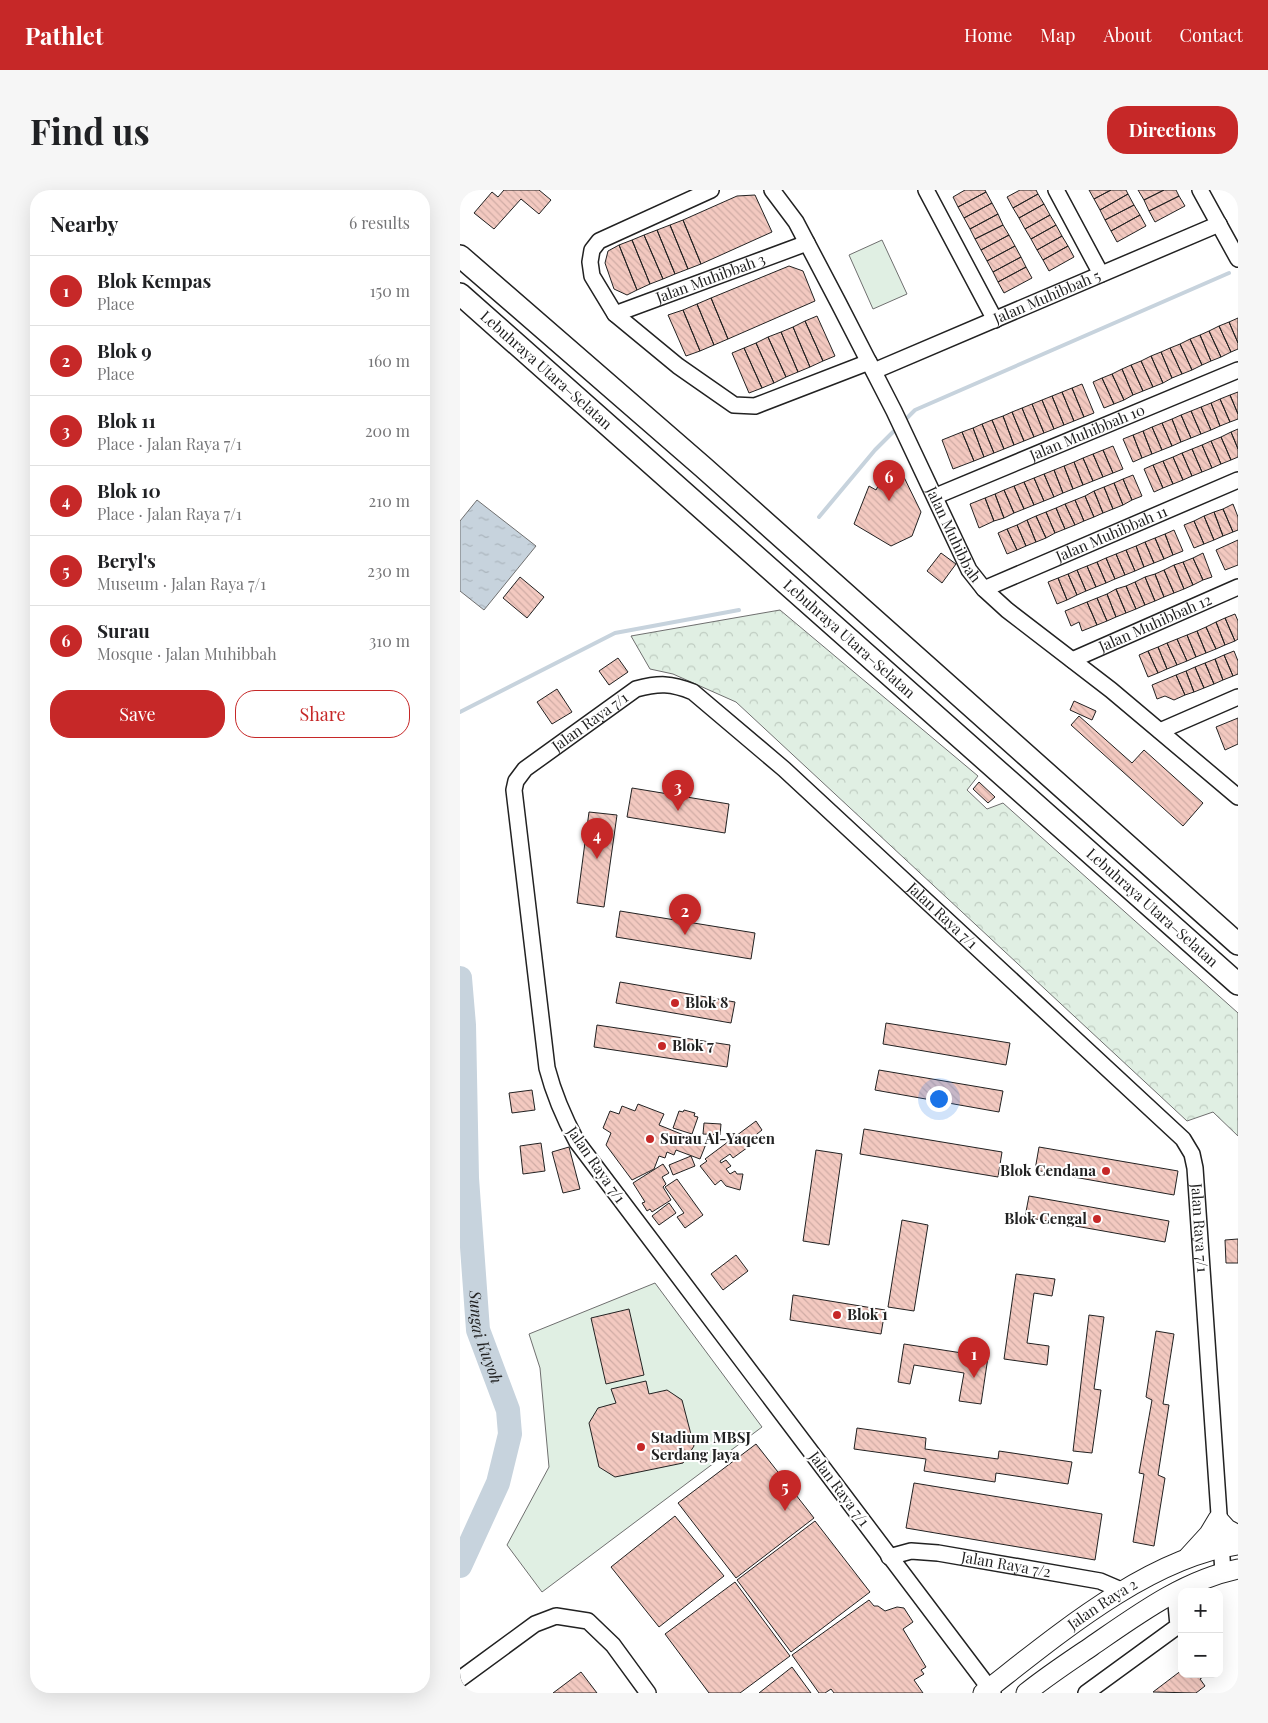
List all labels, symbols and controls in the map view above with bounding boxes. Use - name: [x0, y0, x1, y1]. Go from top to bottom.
- text: Pathlet: [25, 19, 103, 51]
- text: Home: [964, 23, 1012, 47]
- text: Map: [1040, 23, 1075, 47]
- text: About: [1103, 23, 1152, 47]
- text: Contact: [1180, 23, 1243, 47]
- button: Directions: [1107, 106, 1238, 154]
- text: Find us: [30, 107, 150, 154]
- text: Nearby: [50, 209, 119, 237]
- text: 6 results: [349, 212, 410, 233]
- street label: Jalan Muhibbah 3: [652, 248, 768, 307]
- street label: Jalan Muhibbah 5: [989, 265, 1103, 328]
- text: Blok Kempas: [97, 267, 211, 293]
- text: 1: [63, 280, 69, 301]
- text: 150 m: [370, 280, 410, 301]
- text: Place: [97, 293, 135, 314]
- street label: Lebuhraya Utara–Selatan: [477, 306, 617, 433]
- text: Blok 9: [97, 337, 152, 363]
- text: 2: [62, 350, 70, 371]
- text: 160 m: [368, 350, 410, 371]
- text: Place: [97, 363, 135, 384]
- street label: Jalan Muhibbah 10: [1025, 399, 1148, 465]
- text: Blok 11: [97, 407, 156, 433]
- text: 3: [62, 420, 70, 441]
- text: 200 m: [365, 420, 410, 441]
- text: Place · Jalan Raya 7/1: [97, 433, 242, 454]
- pin: 6: [873, 460, 905, 501]
- text: Blok 10: [97, 477, 161, 503]
- street label: Jalan Muhibbah: [922, 482, 986, 586]
- text: 4: [62, 490, 70, 511]
- text: 210 m: [369, 490, 410, 511]
- street label: Jalan Muhibbah 11: [1052, 500, 1171, 566]
- text: Place · Jalan Raya 7/1: [97, 503, 242, 524]
- text: Beryl's: [97, 547, 156, 573]
- text: 5: [62, 560, 70, 581]
- text: 230 m: [367, 560, 410, 581]
- text: Museum · Jalan Raya 7/1: [97, 573, 266, 594]
- street label: Lebuhraya Utara–Selatan: [780, 574, 920, 702]
- street label: Jalan Muhibbah 12: [1095, 589, 1214, 656]
- text: Surau: [97, 617, 150, 643]
- text: 6: [62, 630, 70, 651]
- text: 310 m: [369, 630, 410, 651]
- text: Mosque · Jalan Muhibbah: [97, 643, 277, 664]
- street label: Jalan Raya 7/1: [547, 687, 632, 756]
- button: Save: [50, 690, 225, 738]
- button: Share: [235, 690, 410, 738]
- pin: 3: [662, 770, 694, 811]
- pin: 4: [581, 818, 613, 859]
- street label: Lebuhraya Utara–Selatan: [1083, 843, 1223, 971]
- street label: Jalan Raya 7/1: [903, 877, 983, 953]
- pin: 2: [669, 894, 701, 935]
- place label: Blok 8: [685, 992, 728, 1012]
- marker: Blok 8: [669, 997, 681, 1009]
- place label: Blok 7: [672, 1035, 714, 1055]
- marker: Blok 7: [656, 1040, 668, 1052]
- your location: [926, 1086, 952, 1112]
- street label: Jalan Raya 7/1: [562, 1121, 631, 1207]
- place label: Surau Al-Yaqeen: [660, 1128, 776, 1148]
- marker: Surau Al-Yaqeen: [644, 1133, 656, 1145]
- place label: Blok Cendana: [1000, 1160, 1096, 1180]
- marker: Blok Cendana: [1100, 1165, 1112, 1177]
- street label: Jalan Raya 7/1: [1187, 1182, 1213, 1273]
- place label: Blok Cengal: [1004, 1208, 1087, 1228]
- marker: Blok Cengal: [1091, 1213, 1103, 1225]
- water label: Sungai Kuyoh: [465, 1289, 508, 1386]
- place label: Blok 1: [847, 1304, 888, 1324]
- marker: Blok 1: [831, 1309, 843, 1321]
- pin: 1: [958, 1337, 990, 1378]
- place label: Stadium MBSJ Serdang Jaya: [651, 1427, 751, 1464]
- marker: Stadium MBSJ Serdang Jaya: [635, 1441, 647, 1453]
- street label: Jalan Raya 7/1: [804, 1446, 875, 1530]
- pin: 5: [769, 1470, 801, 1511]
- street label: Jalan Raya 7/2: [959, 1546, 1053, 1581]
- street label: Jalan Raya 2: [1062, 1573, 1141, 1634]
- map controls: [1178, 1588, 1223, 1678]
- button: +: [1178, 1588, 1223, 1633]
- button: −: [1178, 1633, 1223, 1678]

